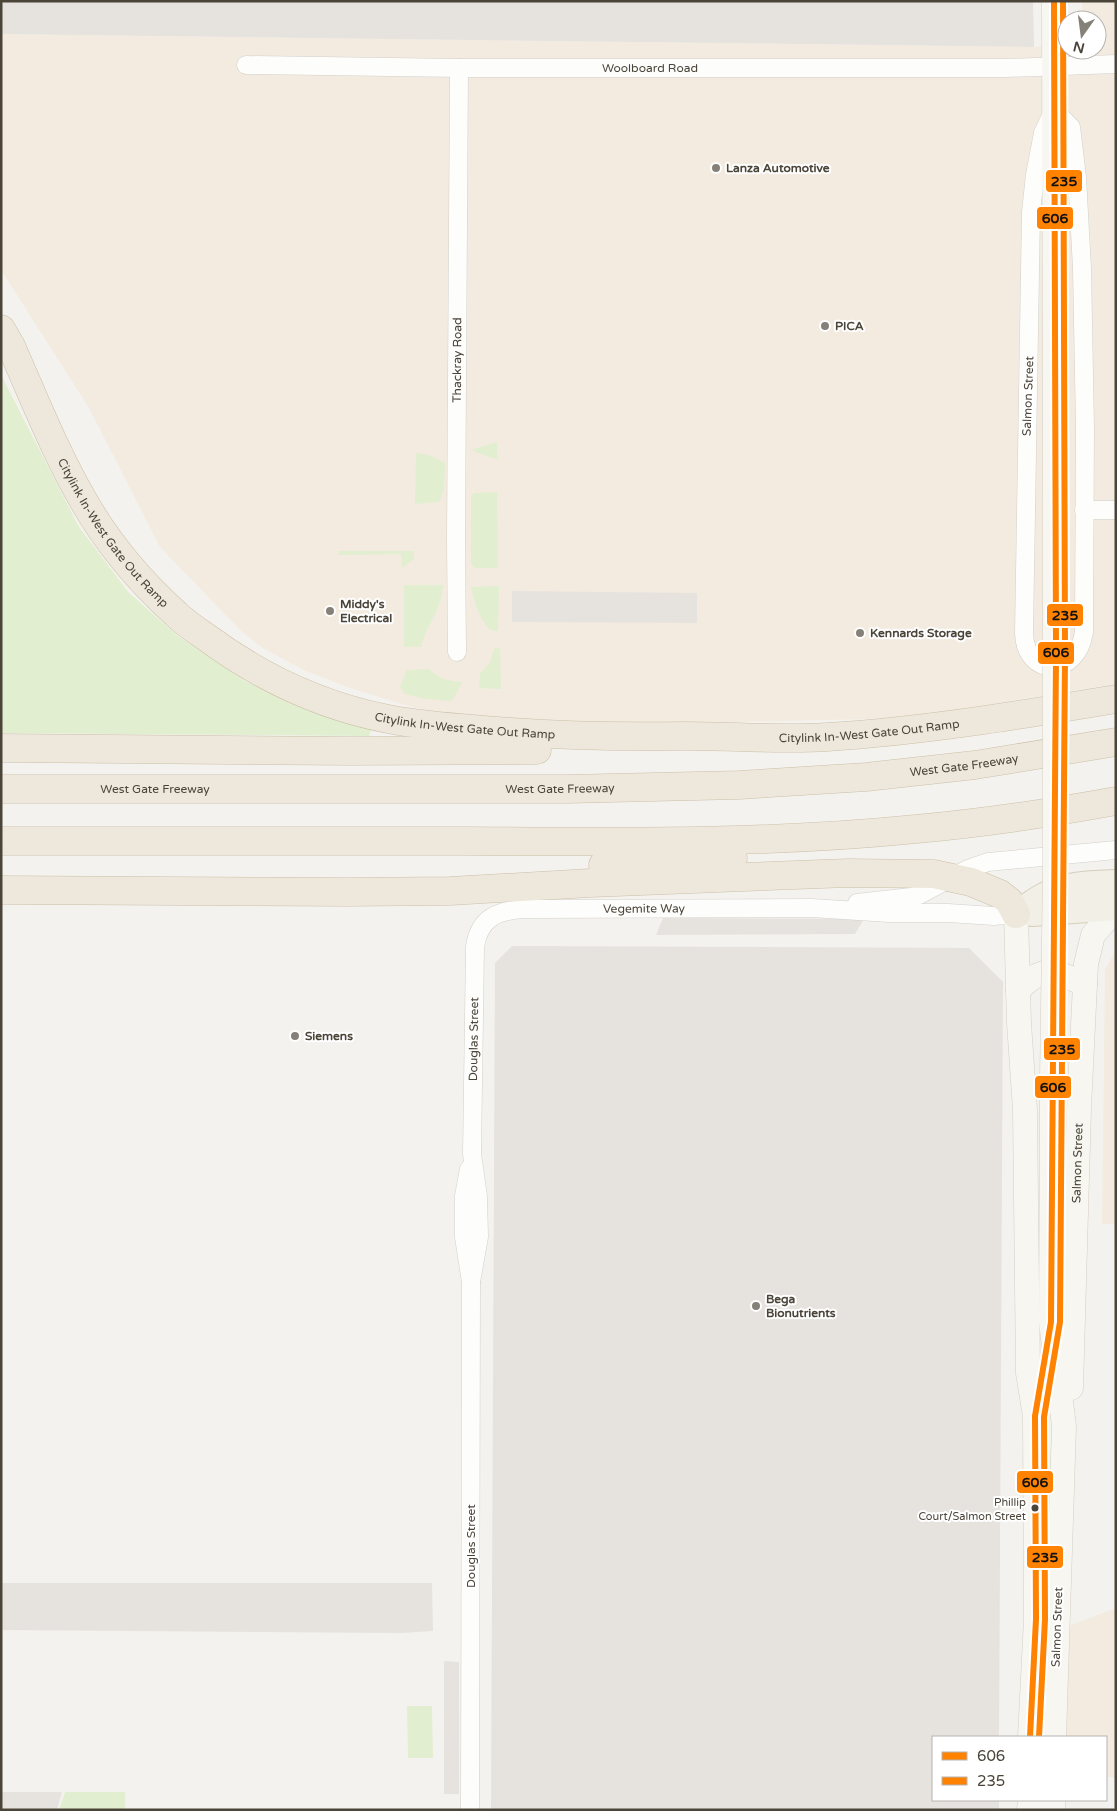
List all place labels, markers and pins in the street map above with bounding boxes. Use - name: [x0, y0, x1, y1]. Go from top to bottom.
- place label: Lanza Automotive: [726, 161, 830, 175]
- marker: Lanza Automotive: [710, 162, 722, 174]
- place label: PICA: [835, 319, 864, 333]
- marker: PICA: [819, 320, 831, 332]
- place label: Middy's Electrical: [340, 597, 392, 625]
- marker: Middy's Electrical: [324, 605, 336, 617]
- place label: Kennards Storage: [870, 626, 972, 641]
- marker: Kennards Storage: [854, 627, 866, 639]
- place label: Siemens: [305, 1029, 353, 1043]
- marker: Siemens: [289, 1030, 301, 1042]
- place label: Bega Bionutrients: [766, 1292, 836, 1320]
- marker: Bega Bionutrients: [750, 1300, 762, 1312]
- place label: Phillip Court/Salmon Street: [918, 1496, 1026, 1523]
- marker: Phillip Court/Salmon Street: [1030, 1503, 1040, 1513]

